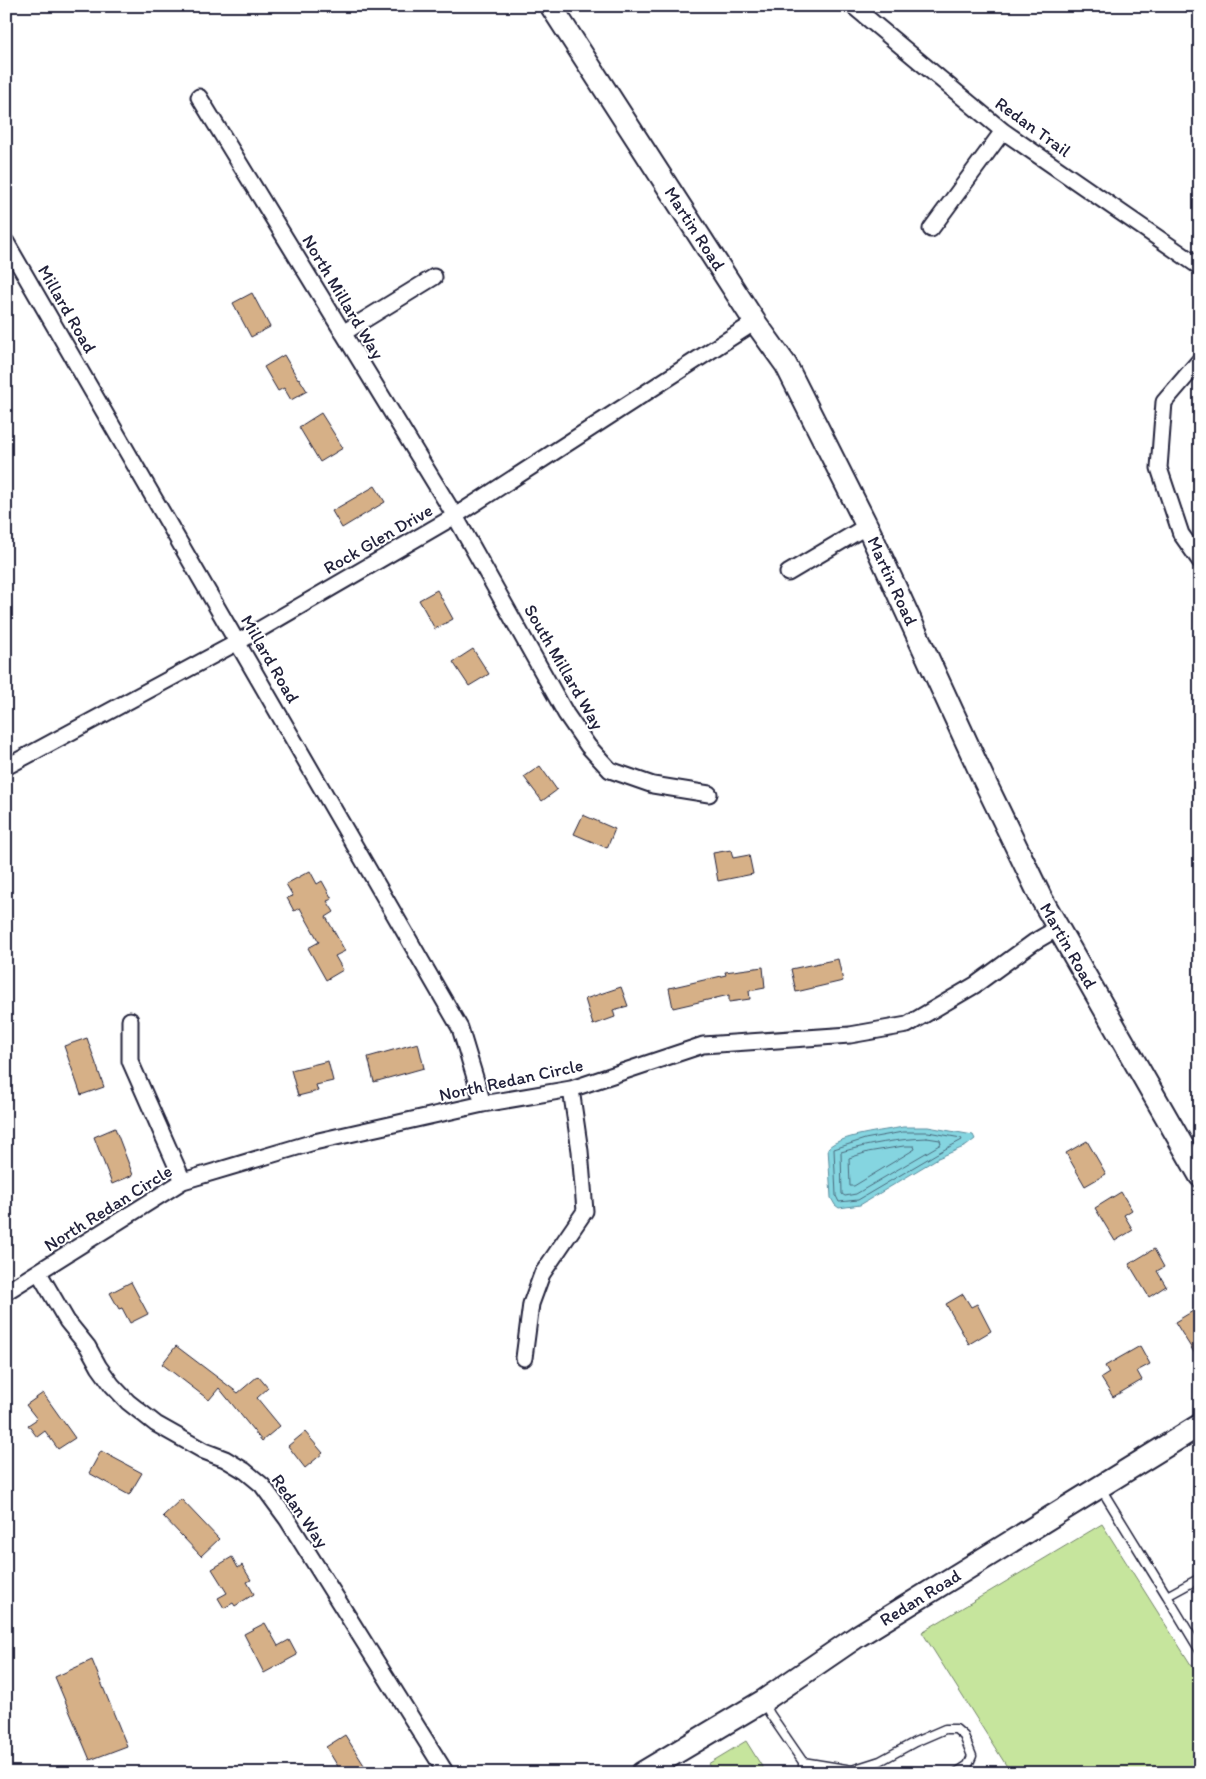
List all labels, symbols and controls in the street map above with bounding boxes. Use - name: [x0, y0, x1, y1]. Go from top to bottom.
- street label: Redan Trail: [991, 92, 1075, 162]
- street label: Martin Road: [660, 182, 730, 275]
- street label: North Millard Way: [297, 231, 389, 364]
- street label: Millard Road: [33, 261, 101, 357]
- street label: Rock Glen Drive: [320, 499, 436, 579]
- street label: Martin Road: [862, 533, 922, 629]
- street label: South Millard Way: [519, 600, 609, 734]
- street label: Millard Road: [236, 611, 304, 707]
- street label: Martin Road: [1035, 899, 1102, 993]
- street label: North Redan Circle: [437, 1054, 585, 1106]
- street label: North Redan Circle: [40, 1160, 176, 1256]
- street label: Redan Way: [267, 1470, 334, 1553]
- street label: Redan Road: [876, 1564, 965, 1631]

